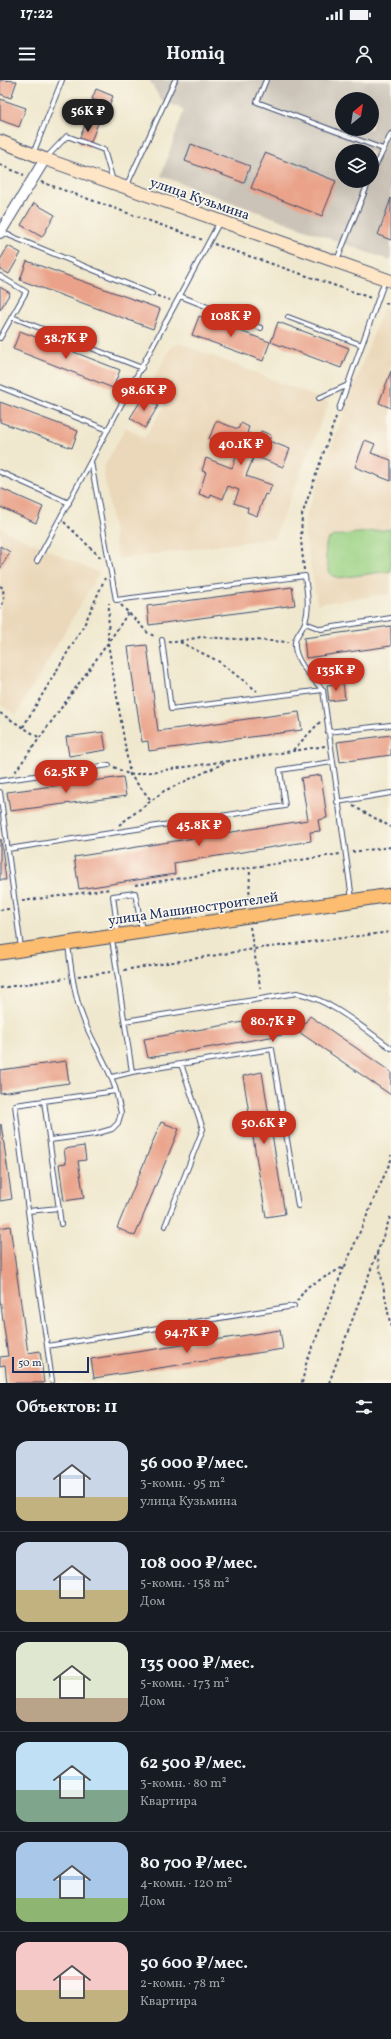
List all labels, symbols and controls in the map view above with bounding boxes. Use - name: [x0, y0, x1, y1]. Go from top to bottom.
- text: 17:22: [20, 4, 53, 25]
- text: Homiq: [166, 42, 225, 67]
- icon: menu: [16, 43, 38, 65]
- icon: person: [353, 43, 375, 65]
- north arrow: [335, 92, 379, 136]
- map controls: [335, 92, 379, 188]
- pin: 56K ₽: [60, 99, 116, 133]
- text: 56K ₽: [71, 103, 105, 121]
- button: layers: [335, 144, 379, 188]
- street label: улица Кузьмина: [147, 173, 252, 225]
- pin: 108K ₽: [198, 304, 264, 338]
- text: 108K ₽: [210, 308, 252, 326]
- pin: 38.7K ₽: [29, 326, 103, 360]
- text: 38.7K ₽: [44, 330, 88, 348]
- pin: 98.6K ₽: [107, 378, 181, 412]
- text: 98.6K ₽: [121, 382, 167, 400]
- pin: 40.1K ₽: [204, 432, 278, 466]
- text: 40.1K ₽: [218, 436, 264, 454]
- pin: 135K ₽: [303, 658, 369, 692]
- text: 135K ₽: [316, 662, 356, 680]
- pin: 62.5K ₽: [29, 760, 103, 794]
- text: 62.5K ₽: [44, 764, 88, 782]
- pin: 45.8K ₽: [162, 813, 236, 847]
- text: 45.8K ₽: [176, 817, 222, 835]
- street label: улица Машиностроителей: [107, 888, 280, 931]
- pin: 80.7K ₽: [236, 1009, 310, 1043]
- text: 80.7K ₽: [250, 1013, 296, 1031]
- pin: 50.6K ₽: [227, 1111, 301, 1145]
- text: 50.6K ₽: [241, 1115, 287, 1133]
- pin: 94.7K ₽: [150, 1320, 224, 1354]
- text: 94.7K ₽: [164, 1324, 210, 1342]
- scale bar: [12, 1355, 89, 1374]
- text: 50 m: [18, 1356, 42, 1371]
- text: Объектов: 11: [16, 1396, 118, 1419]
- icon: filters: [353, 1396, 375, 1418]
- text: 56 000 ₽/мес.: [140, 1452, 248, 1475]
- icon: home: [48, 1457, 96, 1505]
- text: 3-комн. · 95 m²: [140, 1475, 225, 1493]
- text: улица Кузьмина: [140, 1493, 237, 1511]
- text: 108 000 ₽/мес.: [140, 1552, 257, 1575]
- icon: home: [48, 1558, 96, 1606]
- text: 5-комн. · 158 m²: [140, 1575, 230, 1593]
- text: Дом: [140, 1593, 165, 1611]
- text: 135 000 ₽/мес.: [140, 1652, 255, 1675]
- icon: home: [48, 1658, 96, 1706]
- text: 5-комн. · 173 m²: [140, 1675, 229, 1693]
- text: Дом: [140, 1693, 165, 1711]
- text: 62 500 ₽/мес.: [140, 1752, 246, 1775]
- icon: home: [48, 1758, 96, 1806]
- text: 3-комн. · 80 m²: [140, 1775, 227, 1793]
- text: Квартира: [140, 1793, 197, 1811]
- text: 80 700 ₽/мес.: [140, 1852, 248, 1875]
- icon: home: [48, 1858, 96, 1906]
- text: 4-комн. · 120 m²: [140, 1875, 232, 1893]
- text: Дом: [140, 1893, 165, 1911]
- text: 50 600 ₽/мес.: [140, 1952, 248, 1975]
- icon: home: [48, 1958, 96, 2006]
- text: 2-комн. · 78 m²: [140, 1975, 225, 1993]
- text: Квартира: [140, 1993, 197, 2011]

